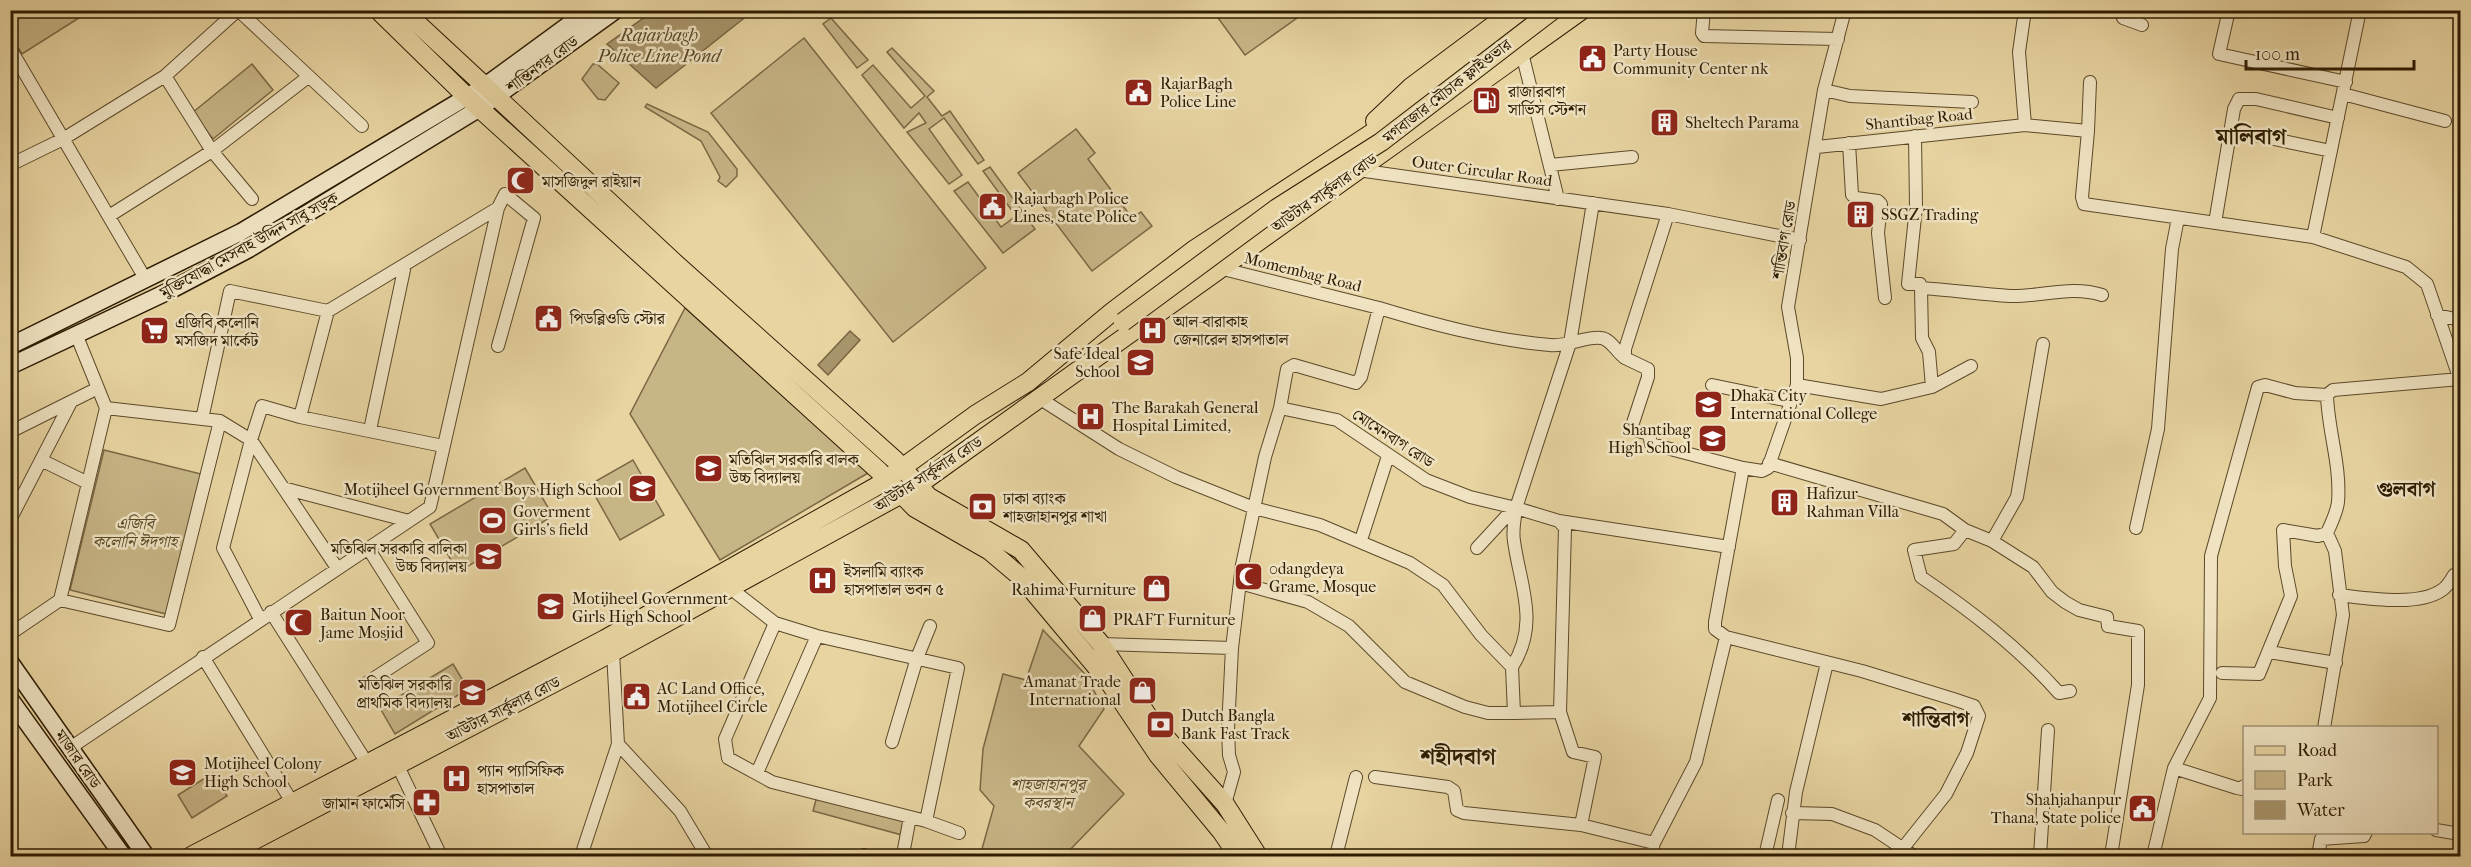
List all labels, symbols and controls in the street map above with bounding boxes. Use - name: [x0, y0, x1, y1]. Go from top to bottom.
- water label: Rajarbagh Police Line Pond: [597, 25, 723, 67]
- street label: শান্তিনগর রোড: [502, 31, 583, 97]
- scale bar: [2246, 33, 2414, 71]
- street label: মগবাজার-মৌচাক ফ্লাইওভার: [1378, 34, 1516, 148]
- place label: Party House Community Center nk: [1613, 41, 1769, 78]
- public building icon: Party House Community Center nk: [1576, 43, 1608, 75]
- text: 100 m: [2255, 44, 2300, 65]
- place label: RajarBagh Police Line: [1160, 74, 1236, 111]
- public building icon: RajarBagh Police Line: [1123, 76, 1155, 108]
- place label: রাজারবাগ সার্ভিস স্টেশন: [1507, 82, 1587, 119]
- fuel station icon: রাজারবাগ সার্ভিস স্টেশন: [1471, 84, 1503, 116]
- street label: Shantibag Road: [1865, 104, 1974, 134]
- building icon: Sheltech Parama: [1648, 106, 1680, 138]
- place label: Sheltech Parama: [1685, 113, 1800, 132]
- district label: মালিবাগ: [2215, 123, 2287, 150]
- street label: আউটার সার্কুলার রোড: [1267, 149, 1382, 238]
- street label: Outer Circular Road: [1411, 152, 1554, 190]
- mosque icon: মাসজিদুল রাইয়ান: [505, 165, 537, 197]
- place label: মাসজিদুল রাইয়ান: [541, 171, 641, 191]
- street label: মুক্তিযোদ্ধা মেসবাহ উদ্দিন সাবু সড়ক: [156, 188, 342, 303]
- place label: Rajarbagh Police Lines, State Police: [1013, 189, 1137, 226]
- public building icon: Rajarbagh Police Lines, State Police: [976, 191, 1008, 223]
- street label: শান্তিবাগ রোড: [1768, 198, 1800, 282]
- building icon: SSGZ Trading: [1844, 198, 1876, 230]
- place label: SSGZ Trading: [1881, 205, 1979, 224]
- street label: Momembag Road: [1242, 248, 1364, 296]
- public building icon: পিডব্লিওডি স্টোর: [533, 302, 565, 334]
- place label: পিডব্লিওডি স্টোর: [569, 309, 666, 328]
- place label: আল-বারাকাহ জেনারেল হাসপাতাল: [1172, 312, 1290, 349]
- place label: এজিবি কলোনি মসজিদ মার্কেট: [174, 313, 260, 350]
- hospital icon: আল-বারাকাহ জেনারেল হাসপাতাল: [1136, 314, 1168, 346]
- supermarket icon: এজিবি কলোনি মসজিদ মার্কেট: [138, 315, 170, 347]
- place label: Safe Ideal School: [1053, 344, 1121, 381]
- school or university icon: Safe Ideal School: [1125, 346, 1157, 378]
- place label: Dhaka City International College: [1730, 386, 1877, 423]
- school or university icon: Dhaka City International College: [1693, 388, 1725, 420]
- place label: The Barakah General Hospital Limited,: [1112, 398, 1259, 435]
- hospital icon: The Barakah General Hospital Limited,: [1075, 400, 1107, 432]
- street label: মোমেনবাগ রোড: [1349, 405, 1438, 472]
- place label: Shantibag High School: [1608, 420, 1692, 457]
- school or university icon: Shantibag High School: [1696, 422, 1728, 454]
- street label: আউটার সার্কুলার রোড: [870, 431, 987, 517]
- place label: মতিঝিল সরকারি বালক উচ্চ বিদ্যালয়: [728, 450, 860, 487]
- school or university icon: মতিঝিল সরকারি বালক উচ্চ বিদ্যালয়: [692, 452, 724, 484]
- school or university icon: Motijheel Government Boys High School: [627, 473, 659, 505]
- district label: গুলবাগ: [2377, 478, 2437, 501]
- place label: Motijheel Government Boys High School: [343, 480, 623, 499]
- place label: Hafizur Rahman Villa: [1806, 484, 1900, 521]
- building icon: Hafizur Rahman Villa: [1769, 486, 1801, 518]
- place label: ঢাকা ব্যাংক শাহজাহানপুর শাখা: [1002, 489, 1107, 526]
- bank icon: ঢাকা ব্যাংক শাহজাহানপুর শাখা: [966, 491, 998, 523]
- place label: Goverment Girls's field: [513, 502, 591, 539]
- sports icon: Goverment Girls's field: [476, 504, 508, 536]
- park label: এজিবি কলোনি ঈদগাহ: [93, 514, 181, 551]
- place label: মতিঝিল সরকারি বালিকা উচ্চ বিদ্যালয়: [330, 539, 467, 576]
- school or university icon: মতিঝিল সরকারি বালিকা উচ্চ বিদ্যালয়: [472, 541, 504, 573]
- place label: 0dangdeya Grame, Mosque: [1269, 559, 1376, 596]
- place label: ইসলামি ব্যাংক হাসপাতাল ভবন ৫: [843, 561, 944, 599]
- mosque icon: 0dangdeya Grame, Mosque: [1232, 561, 1264, 593]
- hospital icon: ইসলামি ব্যাংক হাসপাতাল ভবন ৫: [807, 564, 839, 596]
- shop icon: Rahima Furniture: [1141, 573, 1173, 605]
- place label: Rahima Furniture: [1011, 580, 1136, 599]
- place label: Motijheel Government Girls High School: [572, 589, 729, 626]
- school or university icon: Motijheel Government Girls High School: [535, 591, 567, 623]
- shop icon: PRAFT Furniture: [1076, 603, 1108, 635]
- place label: Baitun Noor Jame Mosjid: [318, 605, 405, 642]
- mosque icon: Baitun Noor Jame Mosjid: [283, 607, 315, 639]
- place label: PRAFT Furniture: [1113, 610, 1235, 629]
- street label: আউটার সার্কুলার রোড: [442, 672, 564, 747]
- place label: Amanat Trade International: [1023, 672, 1122, 709]
- shop icon: Amanat Trade International: [1126, 674, 1158, 706]
- place label: মতিঝিল সরকারি প্রাথমিক বিদ্যালয়: [356, 675, 453, 712]
- school or university icon: মতিঝিল সরকারি প্রাথমিক বিদ্যালয়: [457, 677, 489, 709]
- place label: AC Land Office, Motijheel Circle: [656, 679, 768, 716]
- public building icon: AC Land Office, Motijheel Circle: [620, 681, 652, 713]
- place label: Dutch Bangla Bank Fast Track: [1181, 706, 1291, 743]
- district label: শান্তিবাগ: [1902, 706, 1970, 731]
- bank icon: Dutch Bangla Bank Fast Track: [1144, 708, 1176, 740]
- street label: মাজার রোড: [50, 725, 106, 793]
- legend: [2243, 726, 2438, 834]
- text: Road: [2297, 740, 2337, 761]
- district label: শহীদবাগ: [1419, 743, 1496, 770]
- place label: Motijheel Colony High School: [204, 754, 322, 791]
- school or university icon: Motijheel Colony High School: [167, 756, 199, 788]
- place label: প্যান প্যাসিফিক হাসপাতাল: [476, 761, 565, 798]
- hospital icon: প্যান প্যাসিফিক হাসপাতাল: [440, 763, 472, 795]
- text: Park: [2297, 770, 2334, 791]
- park label: শাহজাহানপুর কবরস্থান: [1011, 775, 1088, 812]
- pharmacy icon: জামান ফার্মেসি: [410, 787, 442, 819]
- place label: Shahjahanpur Thana, State police: [1991, 790, 2121, 827]
- public building icon: Shahjahanpur Thana, State police: [2126, 792, 2158, 824]
- place label: জামান ফার্মেসি: [321, 794, 406, 813]
- text: Water: [2296, 800, 2345, 821]

